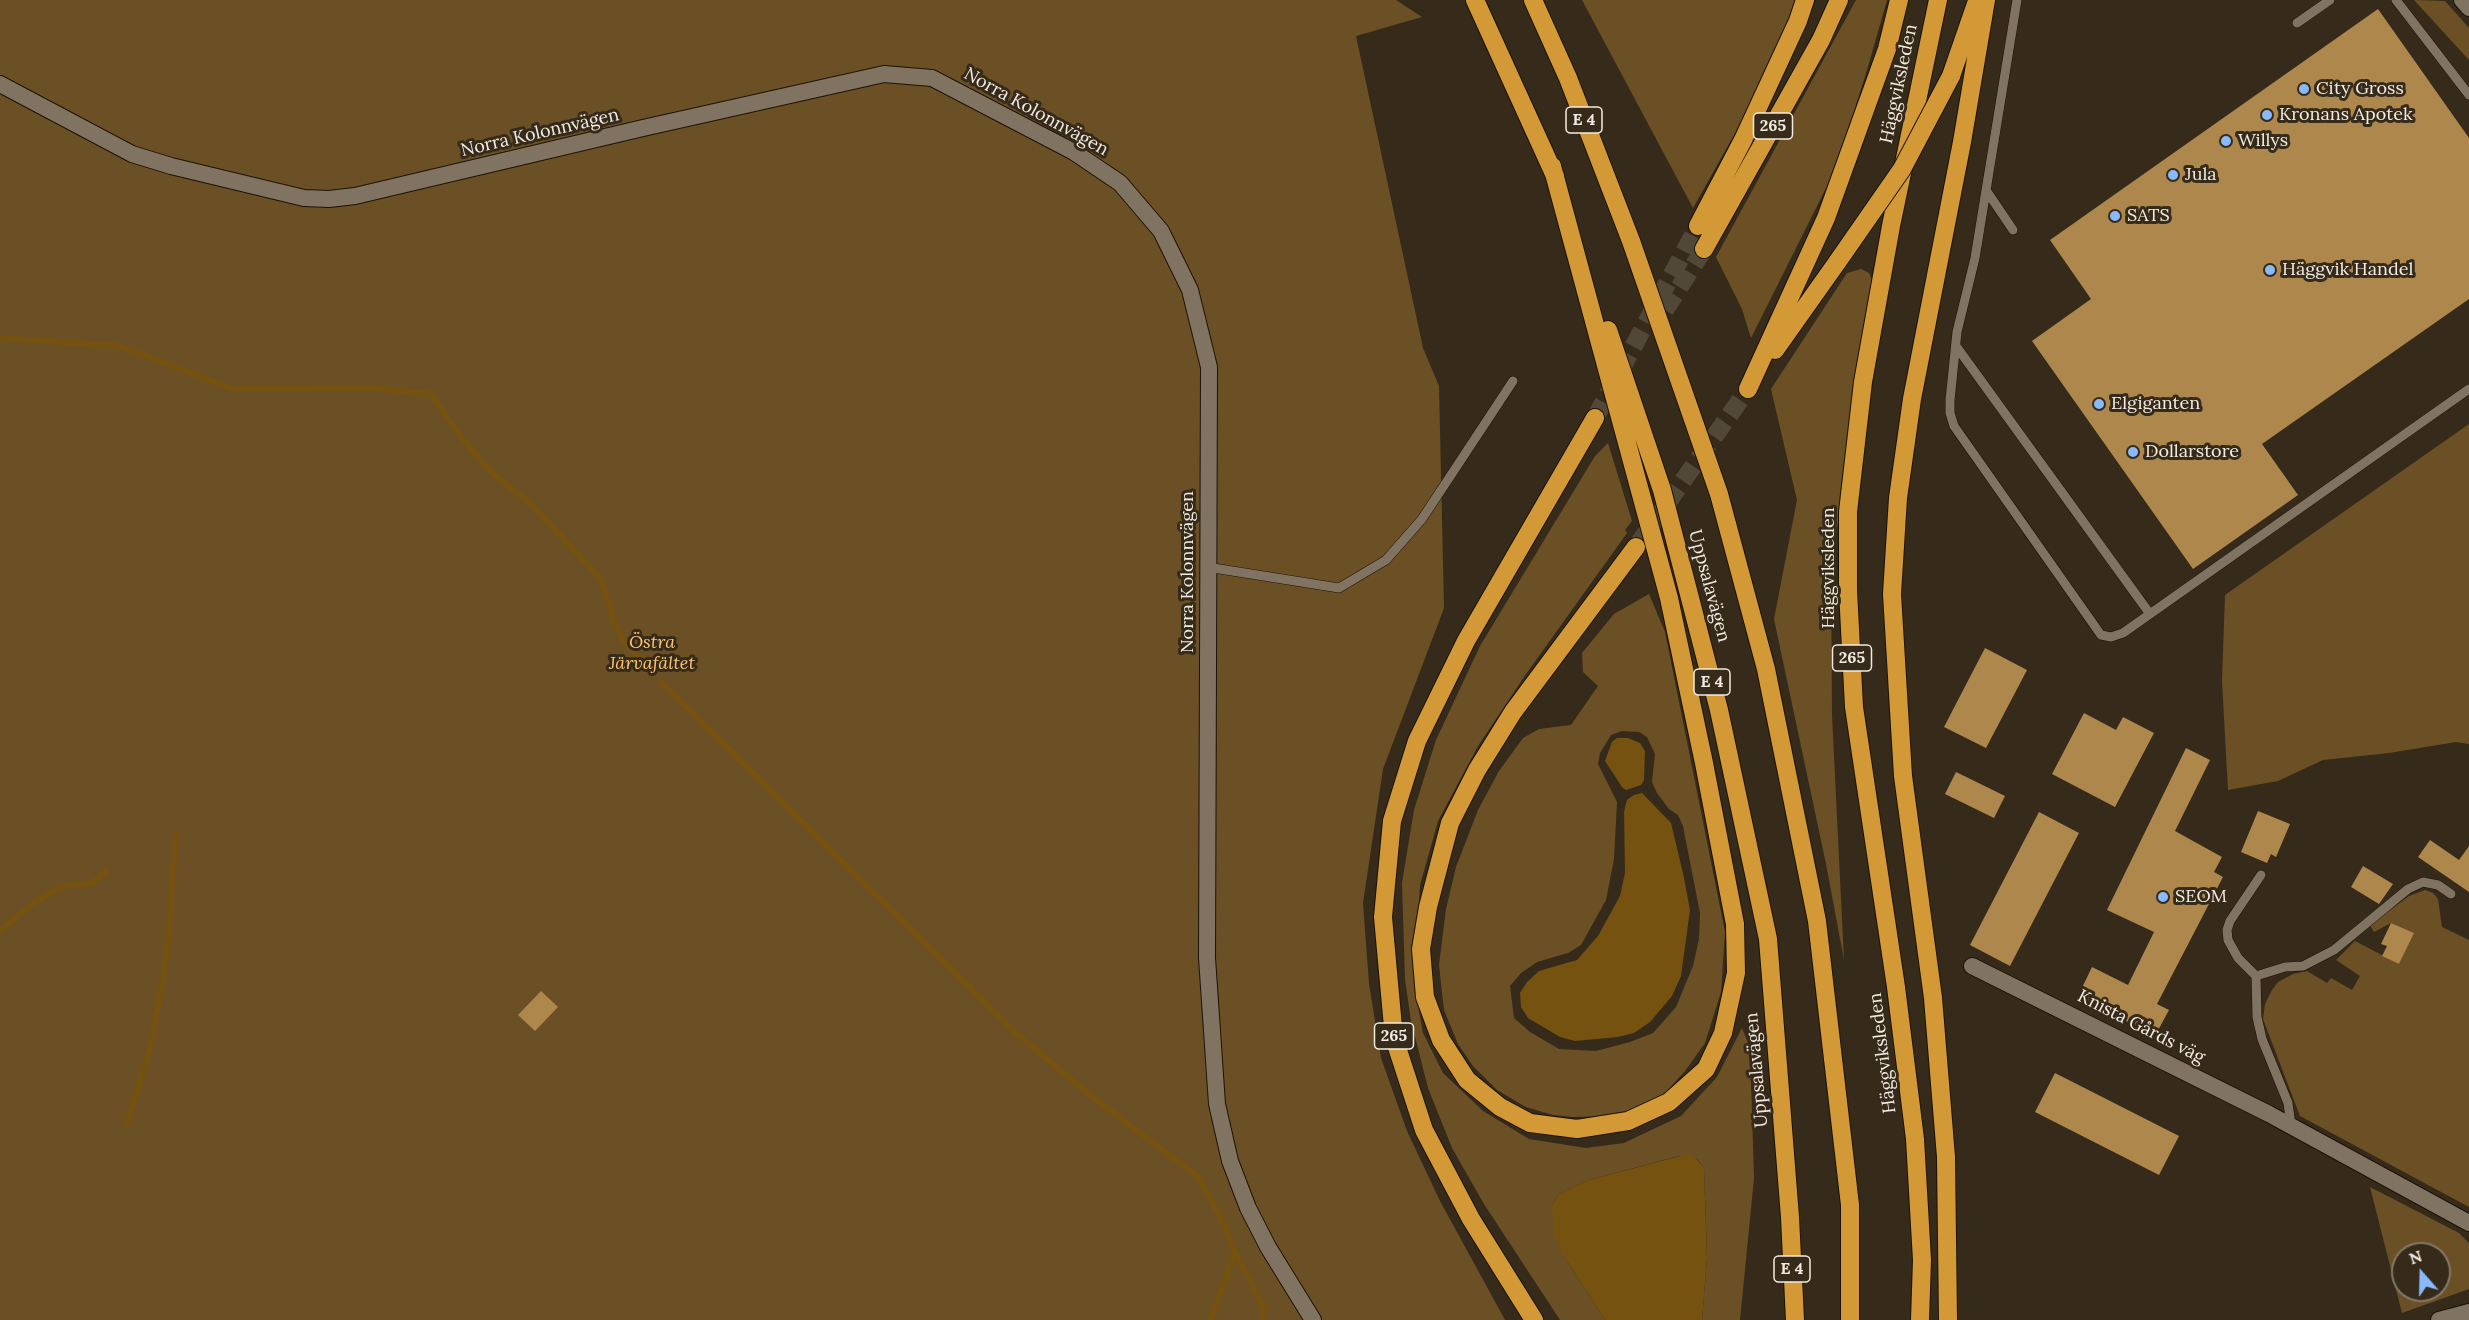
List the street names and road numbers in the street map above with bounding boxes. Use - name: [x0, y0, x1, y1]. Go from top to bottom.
- street label: Häggviksleden: [1876, 22, 1922, 146]
- street label: Norra Kolonnvägen: [960, 63, 1112, 161]
- street label: Norra Kolonnvägen: [459, 104, 621, 162]
- road number: E 4: [1566, 107, 1602, 133]
- road number: 265: [1754, 113, 1792, 139]
- street label: Norra Kolonnvägen: [1177, 491, 1199, 653]
- street label: Häggviksleden: [1818, 507, 1840, 629]
- street label: Uppsalavägen: [1684, 527, 1734, 645]
- road number: 265: [1832, 645, 1872, 671]
- road number: E 4: [1694, 669, 1730, 695]
- street label: Knista Gårds väg: [2074, 986, 2208, 1068]
- street label: Häggviksleden: [1865, 991, 1901, 1115]
- street label: Uppsalavägen: [1741, 1012, 1773, 1128]
- road number: 265: [1374, 1023, 1414, 1049]
- road number: E 4: [1774, 1256, 1810, 1282]

